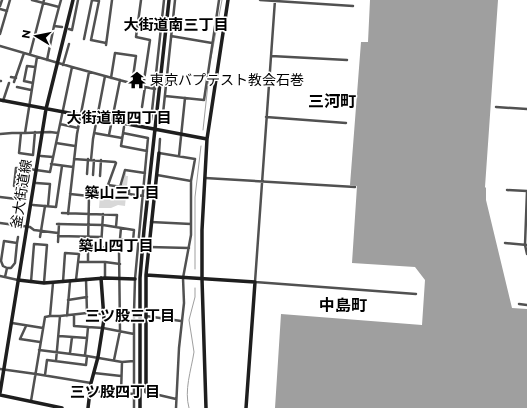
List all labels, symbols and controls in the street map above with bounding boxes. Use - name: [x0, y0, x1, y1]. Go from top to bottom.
- district label: 大街道南三丁目: [123, 15, 229, 34]
- north arrow: [16, 16, 56, 56]
- text: N: [18, 29, 34, 40]
- temple icon: 東京バプテスト教会石巻: [127, 70, 147, 90]
- place label: 東京バプテスト教会石巻: [150, 71, 304, 89]
- district label: 三河町: [308, 92, 356, 111]
- district label: 大街道南四丁目: [66, 108, 172, 127]
- street label: 釜大街道線: [7, 158, 35, 230]
- district label: 築山三丁目: [84, 183, 160, 202]
- district label: 築山四丁目: [78, 236, 154, 255]
- district label: 中島町: [319, 296, 367, 315]
- district label: 三ツ股三丁目: [85, 306, 175, 325]
- district label: 三ツ股四丁目: [70, 382, 160, 401]

